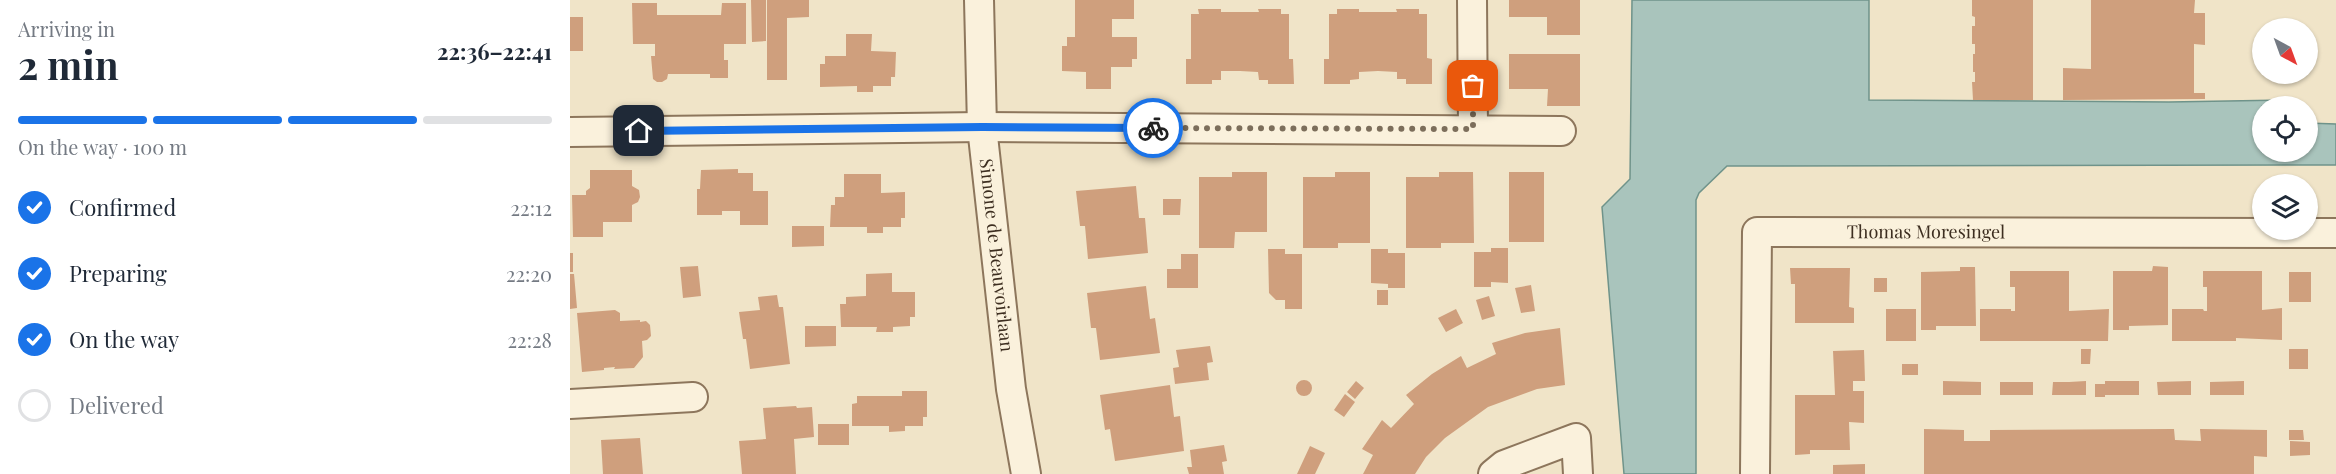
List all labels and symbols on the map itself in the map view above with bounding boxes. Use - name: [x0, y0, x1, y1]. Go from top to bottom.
- north arrow: [2252, 18, 2318, 84]
- pin: [1447, 60, 1498, 111]
- courier: [1123, 98, 1183, 158]
- pin: [613, 105, 664, 156]
- street label: Simone de Beauvoirlaan: [975, 157, 1020, 353]
- street label: Thomas Moresingel: [1847, 219, 2005, 243]

